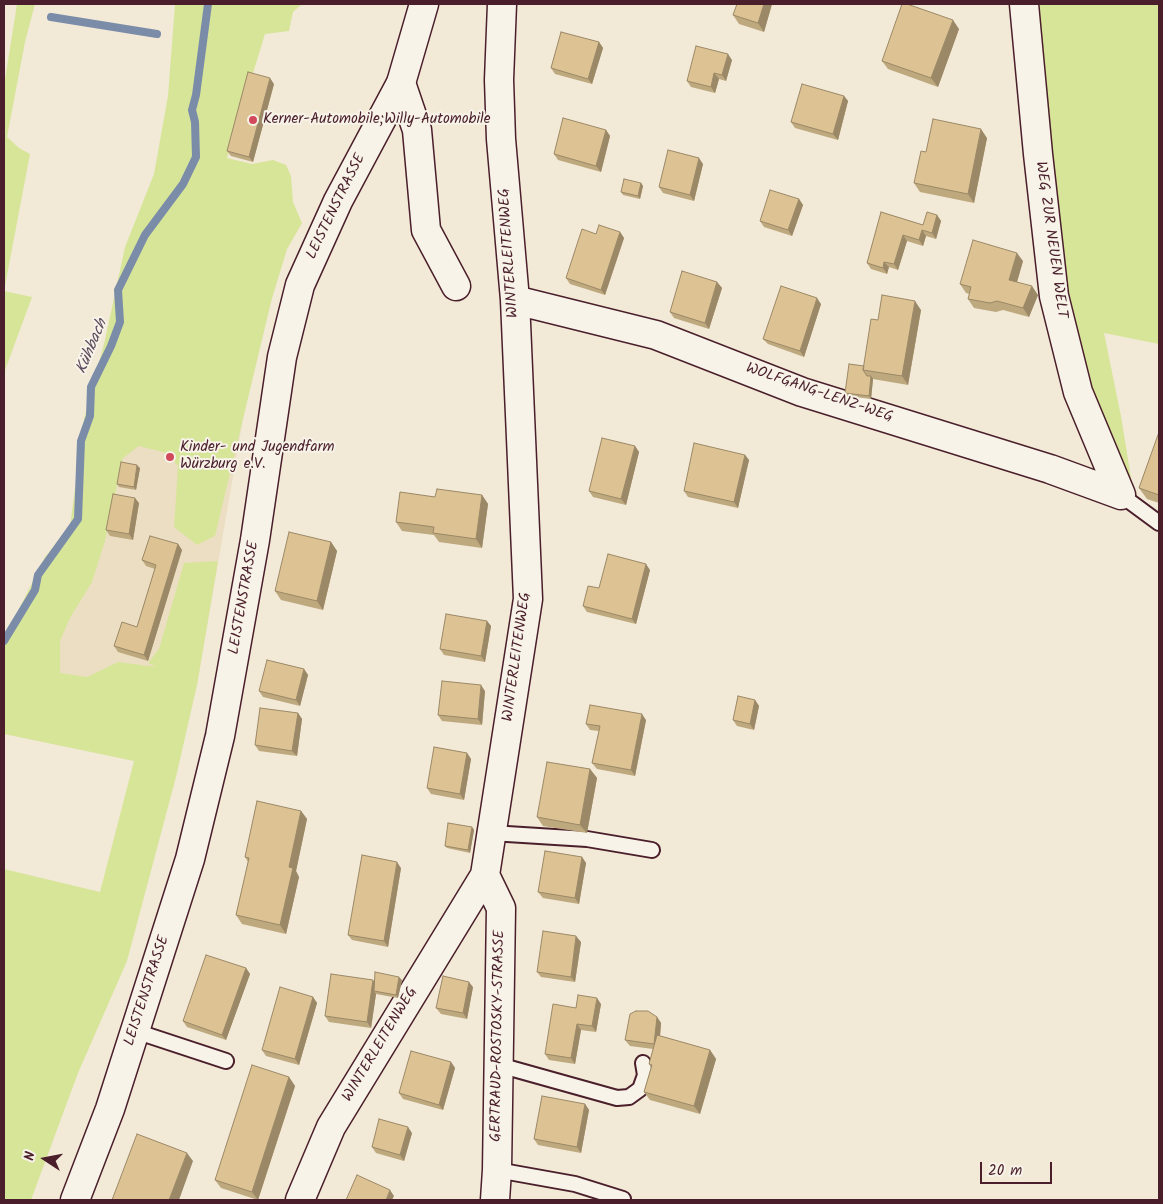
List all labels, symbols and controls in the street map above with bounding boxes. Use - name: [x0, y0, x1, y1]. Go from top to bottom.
- place label: Kerner-Automobile;Willy-Automobile: [263, 111, 490, 129]
- marker: Kerner-Automobile;Willy-Automobile: [247, 114, 259, 126]
- street label: LEISTENSTRASSE: [304, 151, 370, 263]
- street label: WEG ZUR NEUEN WELT: [1030, 160, 1070, 320]
- street label: WINTERLEITENWEG: [496, 187, 524, 319]
- water label: Kühbach: [73, 317, 113, 377]
- street label: WOLFGANG-LENZ-WEG: [743, 360, 895, 428]
- place label: Kinder- und Jugendfarm Würzburg e.V.: [180, 439, 334, 474]
- marker: Kinder- und Jugendfarm Würzburg e.V.: [164, 451, 176, 463]
- street label: LEISTENSTRASSE: [226, 540, 264, 656]
- street label: WINTERLEITENWEG: [500, 591, 536, 723]
- street label: GERTRAUD-ROSTOSKY-STRASSE: [488, 930, 510, 1142]
- street label: LEISTENSTRASSE: [122, 933, 174, 1049]
- street label: WINTERLEITENWEG: [340, 985, 422, 1105]
- north arrow: [20, 1134, 70, 1184]
- text: N: [19, 1150, 42, 1163]
- scale bar: [983, 1152, 1056, 1184]
- text: 20 m: [988, 1159, 1022, 1183]

